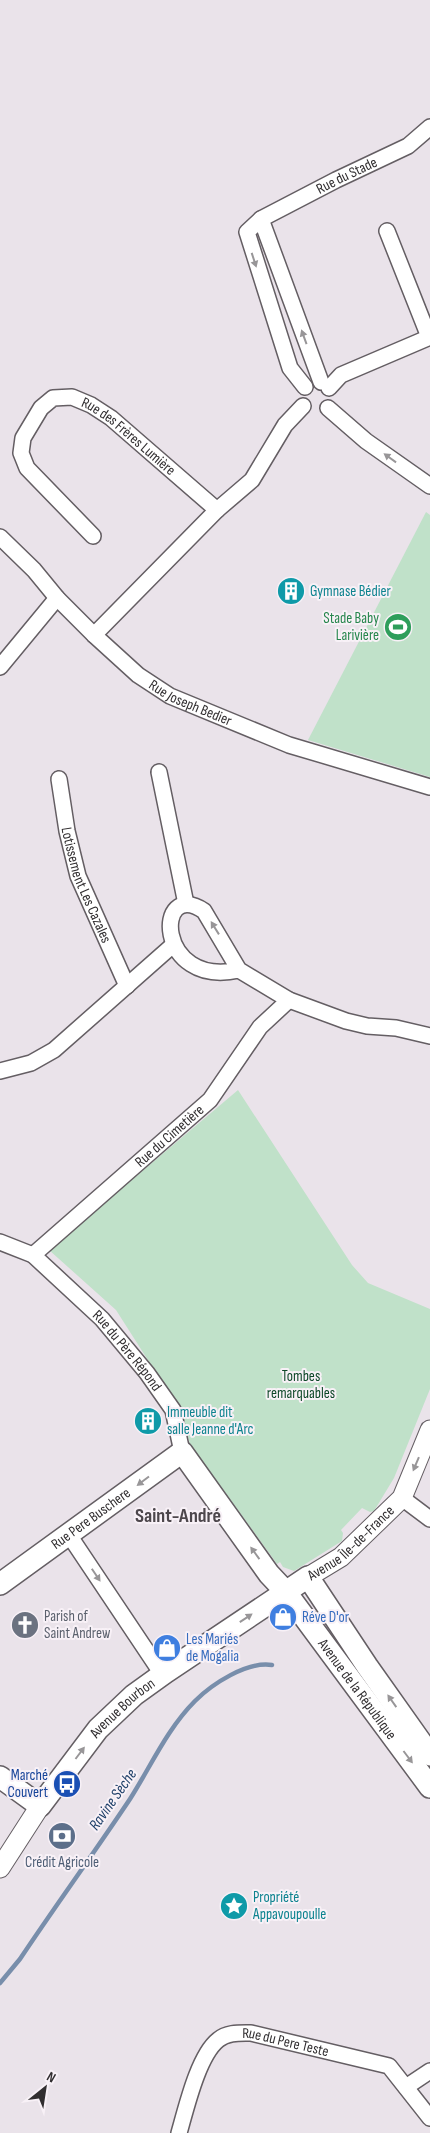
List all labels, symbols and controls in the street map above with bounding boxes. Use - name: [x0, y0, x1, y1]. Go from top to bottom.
- street label: Rue du Stade: [313, 153, 380, 199]
- one-way arrow: [251, 253, 259, 268]
- one-way arrow: [300, 329, 307, 344]
- street label: Rue des Frères Lumière: [79, 393, 179, 480]
- one-way arrow: [383, 453, 397, 463]
- building icon: Gymnase Bédier: [276, 576, 306, 606]
- place label: Gymnase Bédier: [310, 582, 391, 601]
- place label: Stade Baby Larivière: [323, 609, 379, 645]
- sports icon: Stade Baby Larivière: [383, 612, 413, 642]
- street label: Rue Joseph Bedier: [145, 676, 235, 731]
- street label: Lotissement Les Cazales: [57, 826, 116, 946]
- one-way arrow: [210, 921, 219, 934]
- street label: Rue du Cimetière: [131, 1101, 208, 1172]
- street label: Rue du Père Répond: [88, 1306, 166, 1395]
- park label: Tombes remarquables: [267, 1367, 335, 1403]
- place label: Immeuble dit salle Jeanne d'Arc: [167, 1403, 254, 1439]
- building icon: Immeuble dit salle Jeanne d'Arc: [133, 1406, 163, 1436]
- one-way arrow: [412, 1457, 420, 1471]
- one-way arrow: [136, 1476, 150, 1486]
- street label: Rue Pere Buschere: [48, 1484, 134, 1554]
- street label: Avenue Île-de-France: [303, 1501, 399, 1586]
- district label: Saint-André: [135, 1504, 221, 1528]
- one-way arrow: [250, 1546, 260, 1560]
- one-way arrow: [91, 1568, 101, 1582]
- shop icon: Réve D'or: [268, 1602, 298, 1632]
- place label: Parish of Saint Andrew: [44, 1607, 111, 1643]
- place label: Réve D'or: [302, 1608, 350, 1627]
- church icon: Parish of Saint Andrew: [10, 1610, 40, 1640]
- one-way arrow: [239, 1614, 253, 1623]
- place label: Les Mariés de Mogalia: [186, 1630, 239, 1666]
- shop icon: Les Mariés de Mogalia: [152, 1633, 182, 1663]
- street label: Avenue de la République: [313, 1634, 401, 1744]
- street label: Avenue Bourbon: [85, 1674, 159, 1743]
- one-way arrow: [387, 1694, 397, 1708]
- one-way arrow: [75, 1746, 85, 1760]
- one-way arrow: [403, 1750, 413, 1764]
- place label: Marché Couvert: [8, 1766, 48, 1802]
- water label: Ravine Sèche: [85, 1766, 141, 1834]
- bus stop icon: Marché Couvert: [52, 1769, 82, 1799]
- bank icon: Crédit Agricole: [47, 1821, 77, 1851]
- place label: Crédit Agricole: [25, 1853, 99, 1872]
- place label: Propriété Appavoupoulle: [252, 1888, 326, 1924]
- place icon: Propriété Appavoupoulle: [219, 1891, 249, 1921]
- street label: Rue du Pere Teste: [242, 2024, 331, 2061]
- north arrow: [20, 2063, 70, 2113]
- text: N: [44, 2068, 59, 2086]

